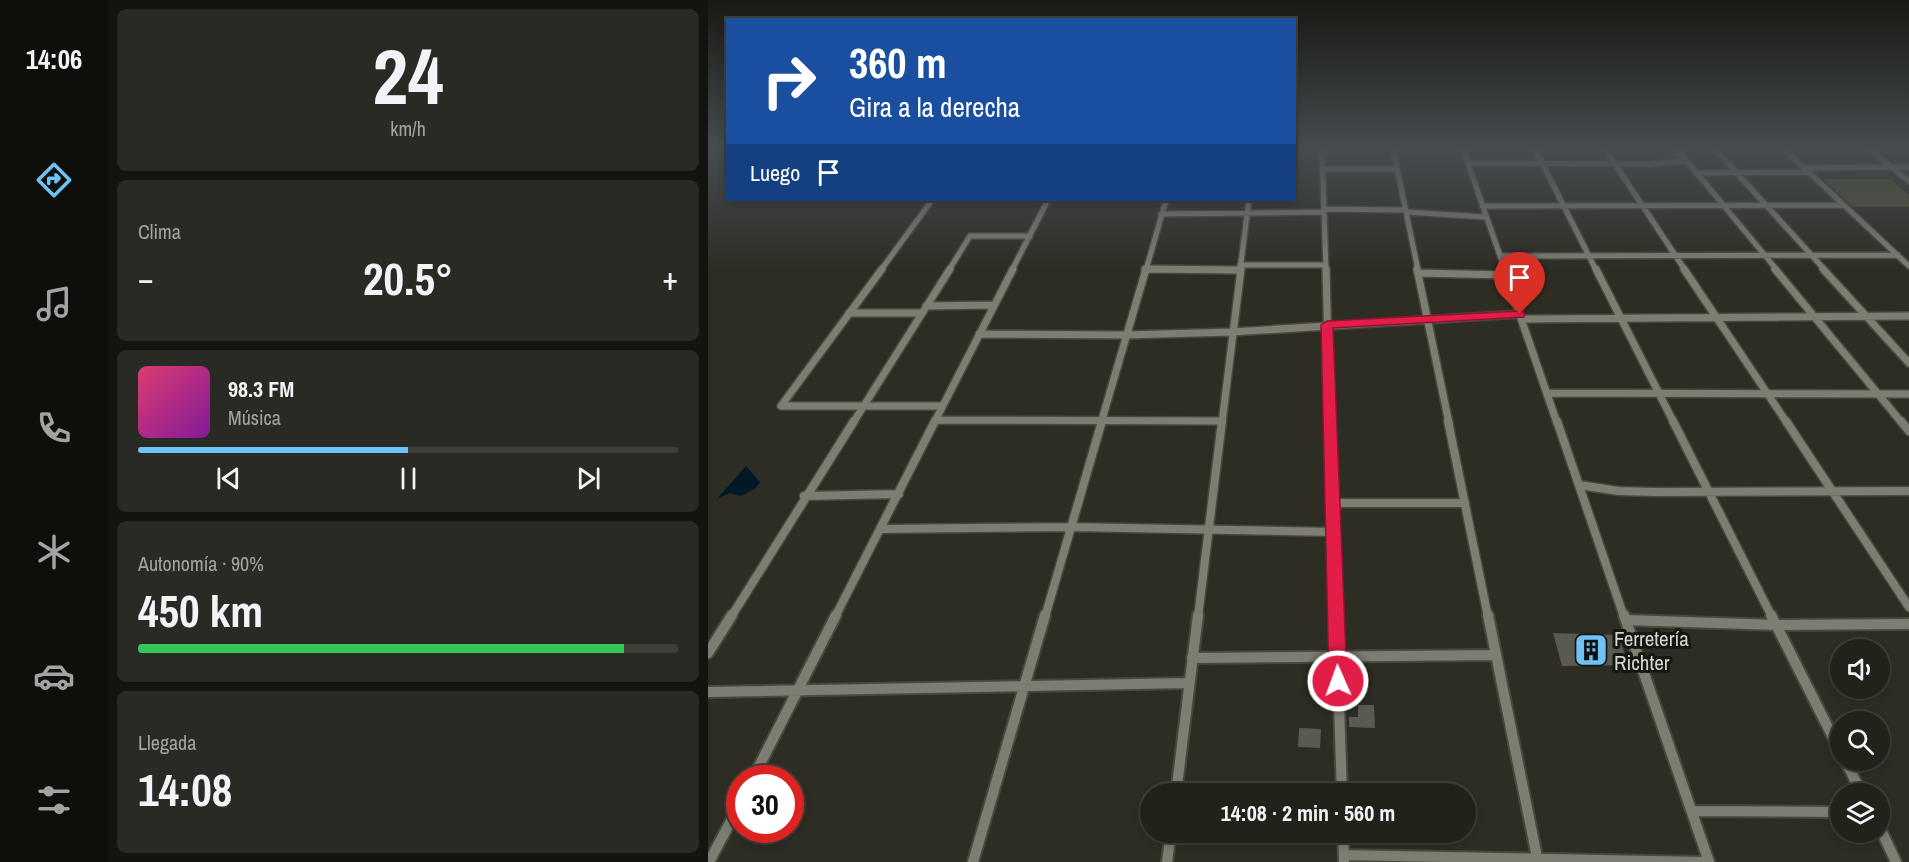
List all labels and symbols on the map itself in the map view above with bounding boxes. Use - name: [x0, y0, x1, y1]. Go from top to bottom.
- pin: [1494, 252, 1545, 314]
- place label: Ferretería Richter: [1614, 624, 1689, 677]
- building icon: Ferretería Richter: [1573, 632, 1609, 668]
- position arrow: [1306, 649, 1370, 713]
- speed limit sign: 30: [726, 765, 804, 843]

